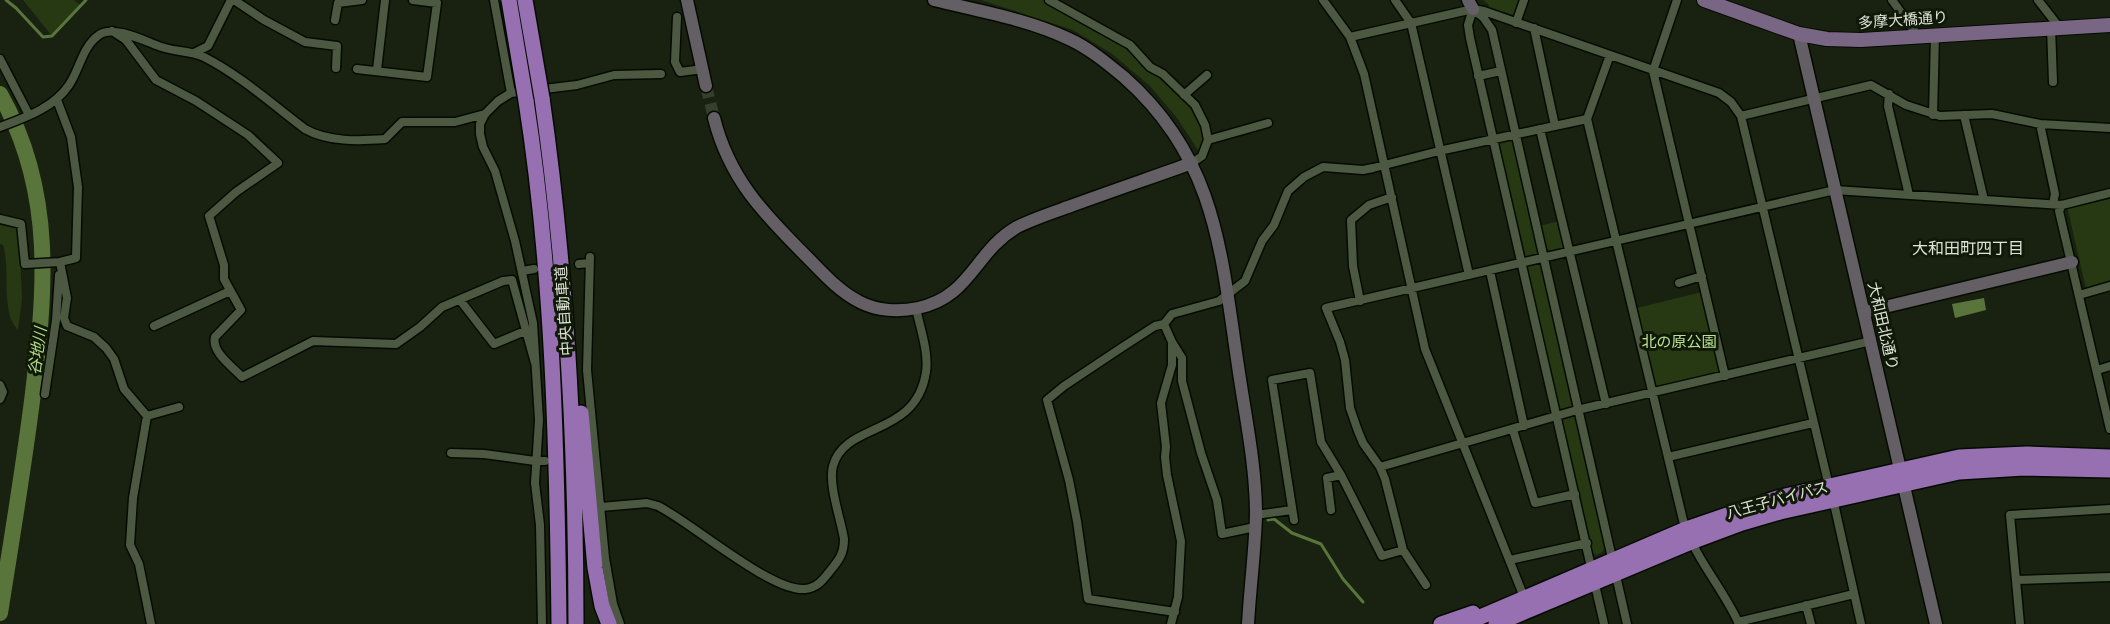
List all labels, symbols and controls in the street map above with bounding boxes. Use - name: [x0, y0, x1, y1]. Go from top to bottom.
- street label: 多摩大橋通り: [1857, 8, 1949, 32]
- district label: 大和田町四丁目: [1912, 239, 2024, 258]
- street label: 中央自動車道: [552, 265, 576, 357]
- street label: 大和田北通り: [1864, 280, 1902, 372]
- water label: 谷地川: [25, 324, 51, 376]
- park label: 北の原公園: [1641, 333, 1717, 351]
- street label: 八王子バイパス: [1724, 478, 1830, 522]

